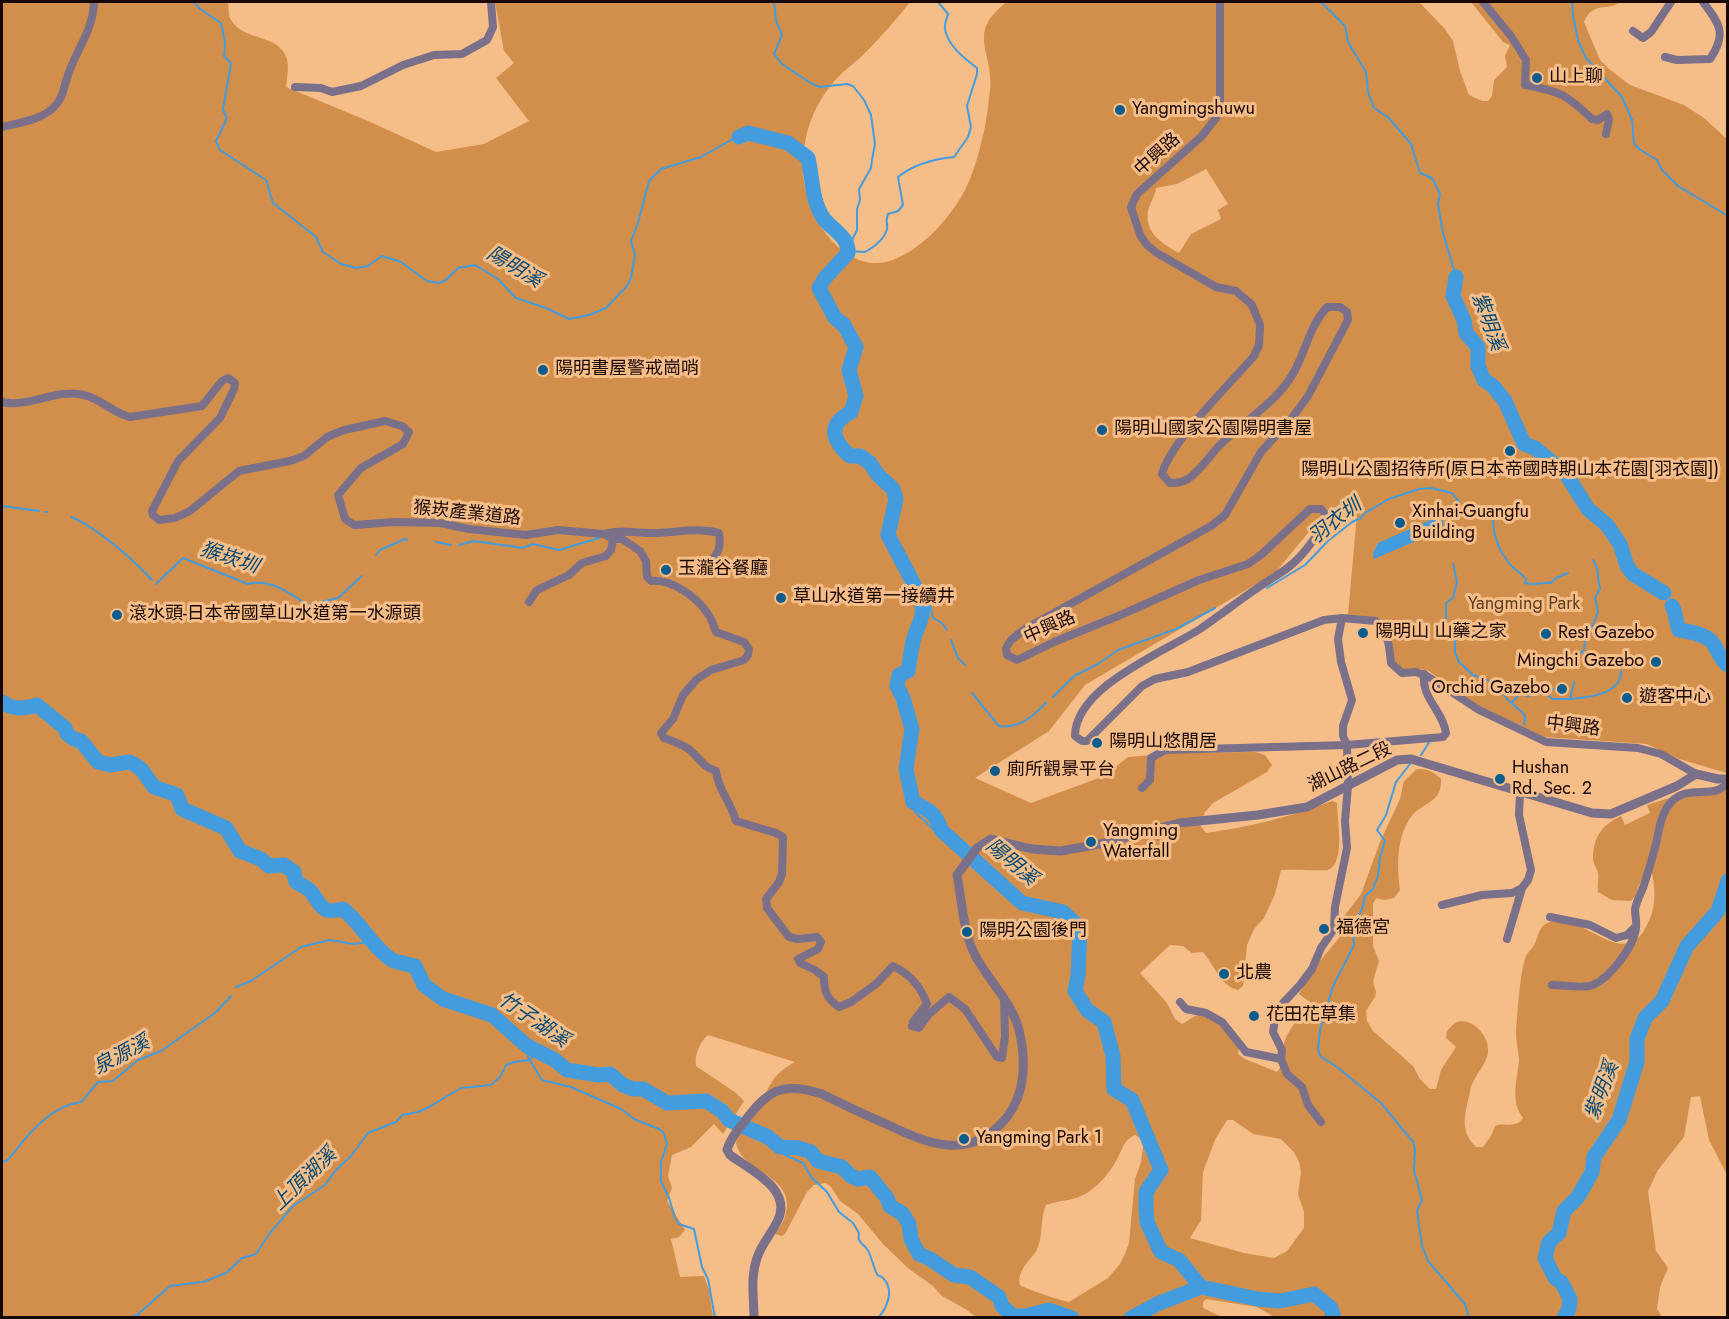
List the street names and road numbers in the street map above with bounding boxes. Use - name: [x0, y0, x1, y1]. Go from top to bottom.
- street label: 中興路: [1131, 129, 1185, 181]
- street label: 猴崁產業道路: [412, 498, 522, 530]
- street label: 中興路: [1021, 607, 1079, 649]
- street label: 中興路: [1545, 713, 1601, 741]
- street label: 湖山路二段: [1305, 739, 1395, 797]

